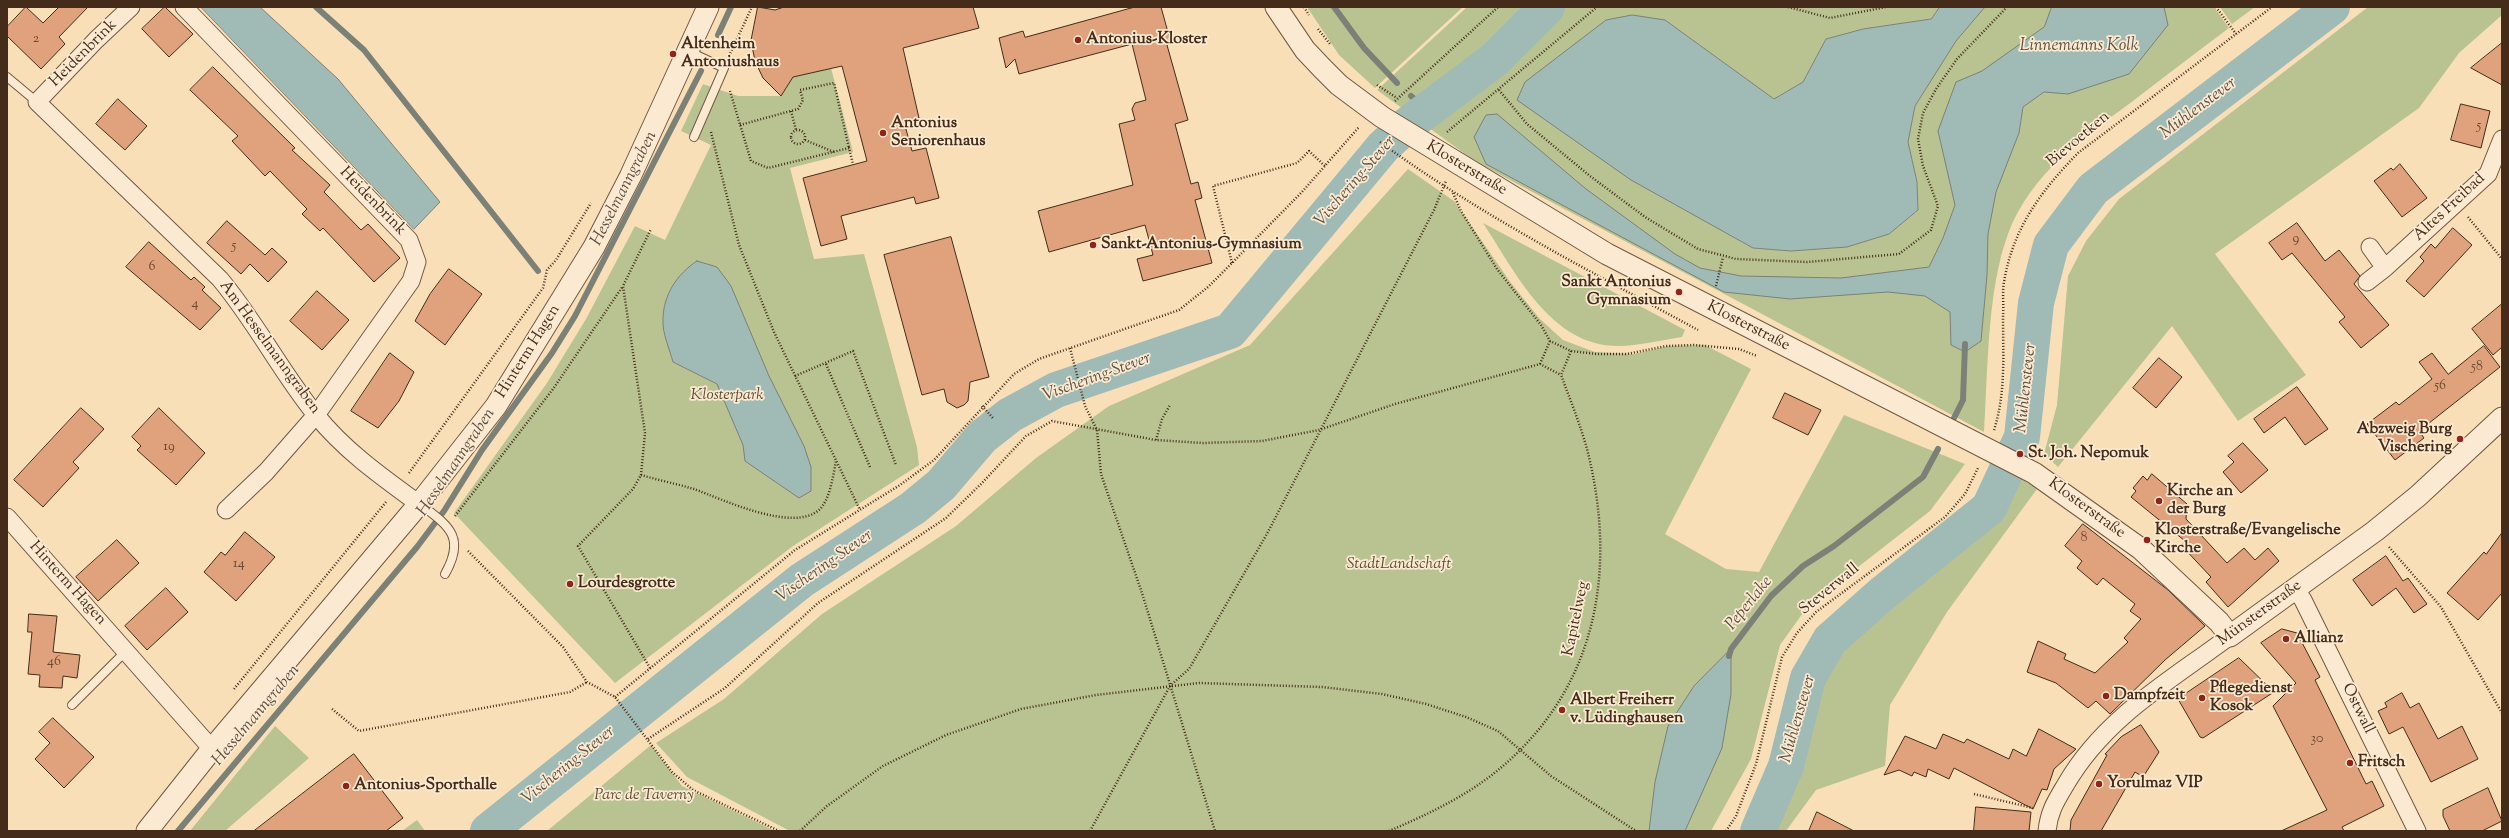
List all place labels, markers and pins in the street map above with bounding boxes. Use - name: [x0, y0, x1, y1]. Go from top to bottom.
- place label: Antonius-Kloster: [1086, 30, 1207, 50]
- place label: Altenheim Antoniushaus: [681, 35, 779, 73]
- marker: Antonius-Kloster: [1073, 35, 1083, 45]
- marker: Altenheim Antoniushaus: [668, 49, 678, 59]
- place label: Antonius Seniorenhaus: [891, 114, 986, 152]
- marker: Antonius Seniorenhaus: [878, 128, 888, 138]
- place label: Sankt-Antonius-Gymnasium: [1101, 235, 1302, 255]
- marker: Sankt-Antonius-Gymnasium: [1088, 240, 1098, 250]
- place label: Sankt Antonius Gymnasium: [1561, 273, 1671, 311]
- marker: Sankt Antonius Gymnasium: [1674, 287, 1684, 297]
- place label: Abzweig Burg Vischering: [2357, 420, 2452, 458]
- marker: Abzweig Burg Vischering: [2455, 434, 2465, 444]
- place label: St. Joh. Nepomuk: [2028, 444, 2149, 464]
- marker: St. Joh. Nepomuk: [2015, 449, 2025, 459]
- place label: Kirche an der Burg: [2167, 482, 2233, 520]
- marker: Kirche an der Burg: [2154, 496, 2164, 506]
- place label: Klosterstraße/Evangelische Kirche: [2155, 521, 2341, 559]
- marker: Klosterstraße/Evangelische Kirche: [2142, 535, 2152, 545]
- place label: Lourdesgrotte: [578, 574, 675, 594]
- marker: Lourdesgrotte: [565, 579, 575, 589]
- place label: Allianz: [2294, 629, 2343, 649]
- marker: Allianz: [2281, 634, 2291, 644]
- place label: Pflegedienst Kosok: [2210, 679, 2292, 717]
- place label: Dampfzeit: [2114, 686, 2185, 706]
- place label: Albert Freiherr v. Lüdinghausen: [1570, 691, 1683, 729]
- marker: Dampfzeit: [2101, 691, 2111, 701]
- marker: Pflegedienst Kosok: [2197, 693, 2207, 703]
- marker: Albert Freiherr v. Lüdinghausen: [1557, 705, 1567, 715]
- place label: Fritsch: [2358, 753, 2405, 773]
- marker: Fritsch: [2345, 758, 2355, 768]
- place label: Yorulmaz VIP: [2107, 774, 2203, 794]
- place label: Antonius-Sporthalle: [354, 776, 497, 796]
- marker: Yorulmaz VIP: [2094, 779, 2104, 789]
- marker: Antonius-Sporthalle: [341, 781, 351, 791]

